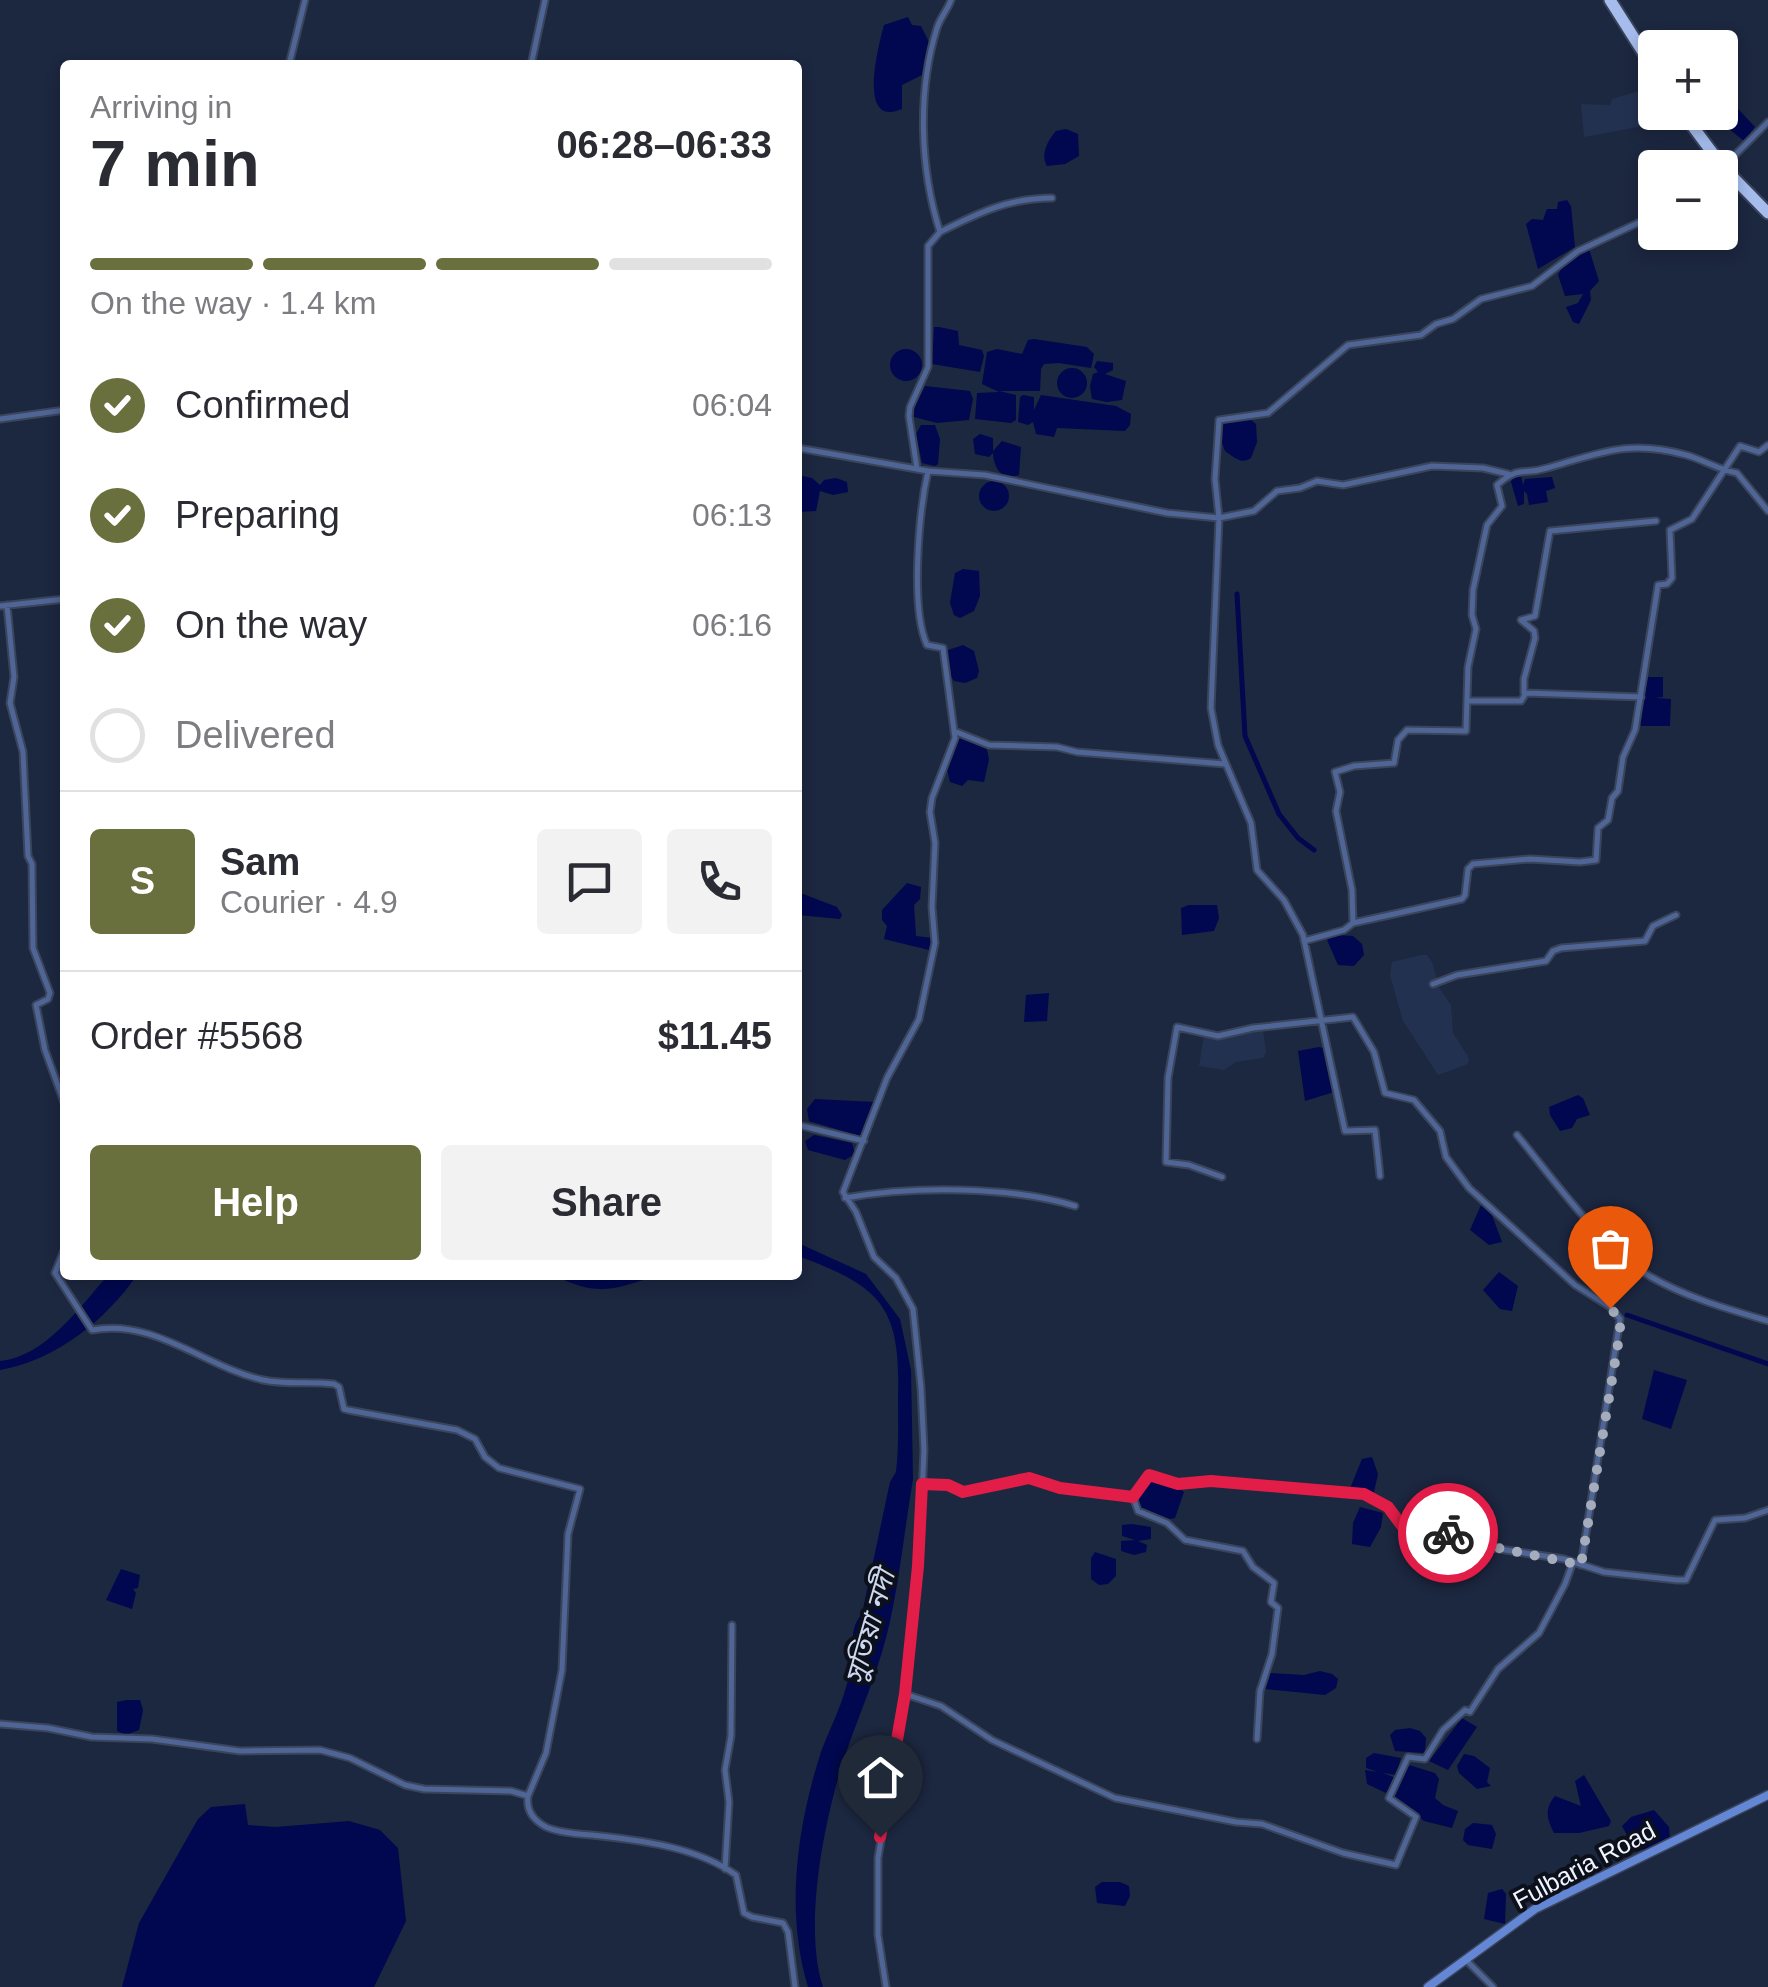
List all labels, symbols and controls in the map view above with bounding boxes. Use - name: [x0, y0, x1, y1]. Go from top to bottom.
- map controls: [1638, 30, 1738, 250]
- button: +: [1638, 30, 1738, 130]
- text: Arriving in: [90, 89, 232, 125]
- text: 06:28–06:33: [556, 124, 772, 166]
- text: 7 min: [90, 127, 260, 200]
- button: −: [1638, 150, 1738, 250]
- text: On the way · 1.4 km: [90, 285, 376, 321]
- icon: check: [90, 378, 145, 433]
- text: Confirmed: [175, 384, 350, 426]
- text: 06:04: [692, 387, 772, 423]
- icon: check: [90, 488, 145, 543]
- text: Preparing: [175, 494, 340, 536]
- text: 06:13: [692, 497, 772, 533]
- icon: check: [90, 598, 145, 653]
- text: On the way: [175, 604, 367, 646]
- text: 06:16: [692, 607, 772, 643]
- text: Delivered: [175, 714, 336, 756]
- button: chat: [537, 829, 642, 934]
- button: phone: [667, 829, 772, 934]
- text: Sam: [220, 841, 300, 883]
- text: S: [130, 860, 155, 902]
- text: Courier · 4.9: [220, 884, 398, 920]
- text: Order #5568: [90, 1015, 303, 1057]
- text: $11.45: [658, 1015, 772, 1057]
- button: Help: [90, 1145, 421, 1260]
- button: Share: [441, 1145, 772, 1260]
- pin: [1568, 1206, 1653, 1309]
- icon: bag: [1583, 1221, 1638, 1276]
- courier: [1398, 1483, 1498, 1583]
- icon: bike: [1421, 1506, 1476, 1561]
- water label: সুতিয়া নদী: [838, 1561, 904, 1688]
- pin: [838, 1735, 923, 1838]
- icon: home: [853, 1750, 908, 1805]
- street label: Fulbaria Road: [1508, 1816, 1660, 1914]

